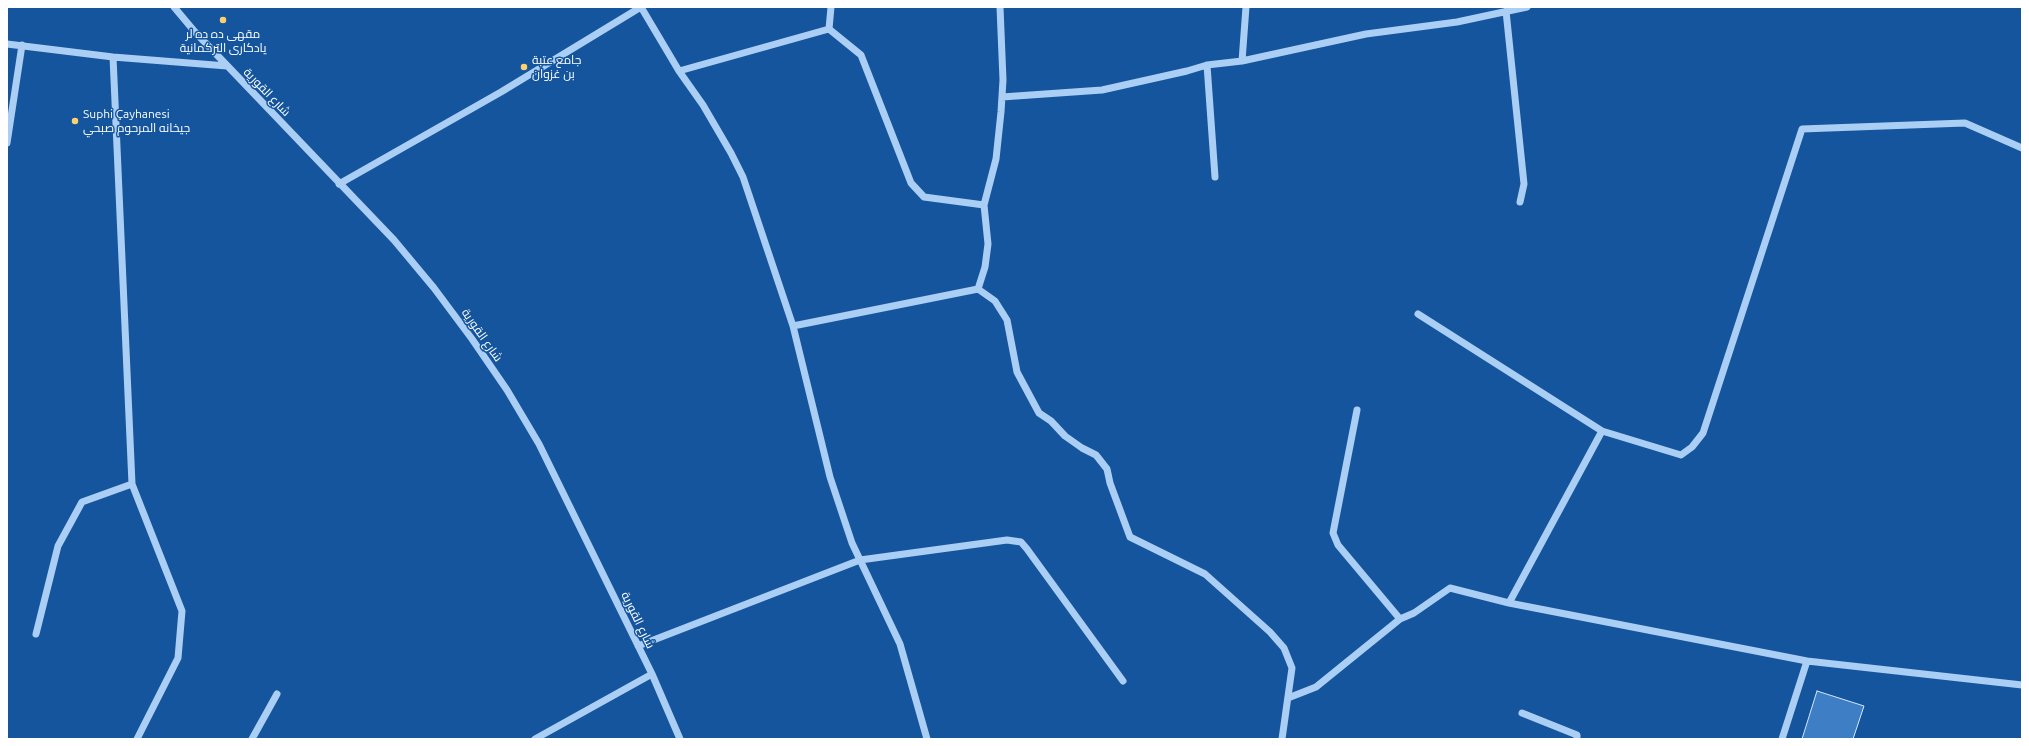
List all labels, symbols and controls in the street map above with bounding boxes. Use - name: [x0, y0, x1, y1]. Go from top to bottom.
- marker: مقهى ده ده لر يادكارى التركمانية: [218, 15, 228, 25]
- place label: مقهى ده ده لر يادكارى التركمانية: [180, 27, 266, 55]
- place label: جامع عتبة بن غزوان: [532, 53, 581, 81]
- marker: جامع عتبة بن غزوان: [519, 62, 529, 72]
- street label: شارع القورية: [241, 65, 293, 119]
- place label: Suphi Çayhanesi جيخانه المرحوم صبحي: [83, 107, 190, 135]
- marker: Suphi Çayhanesi جيخانه المرحوم صبحي: [70, 116, 80, 126]
- street label: شارع القورية: [458, 306, 506, 364]
- street label: شارع القورية: [618, 589, 658, 651]

